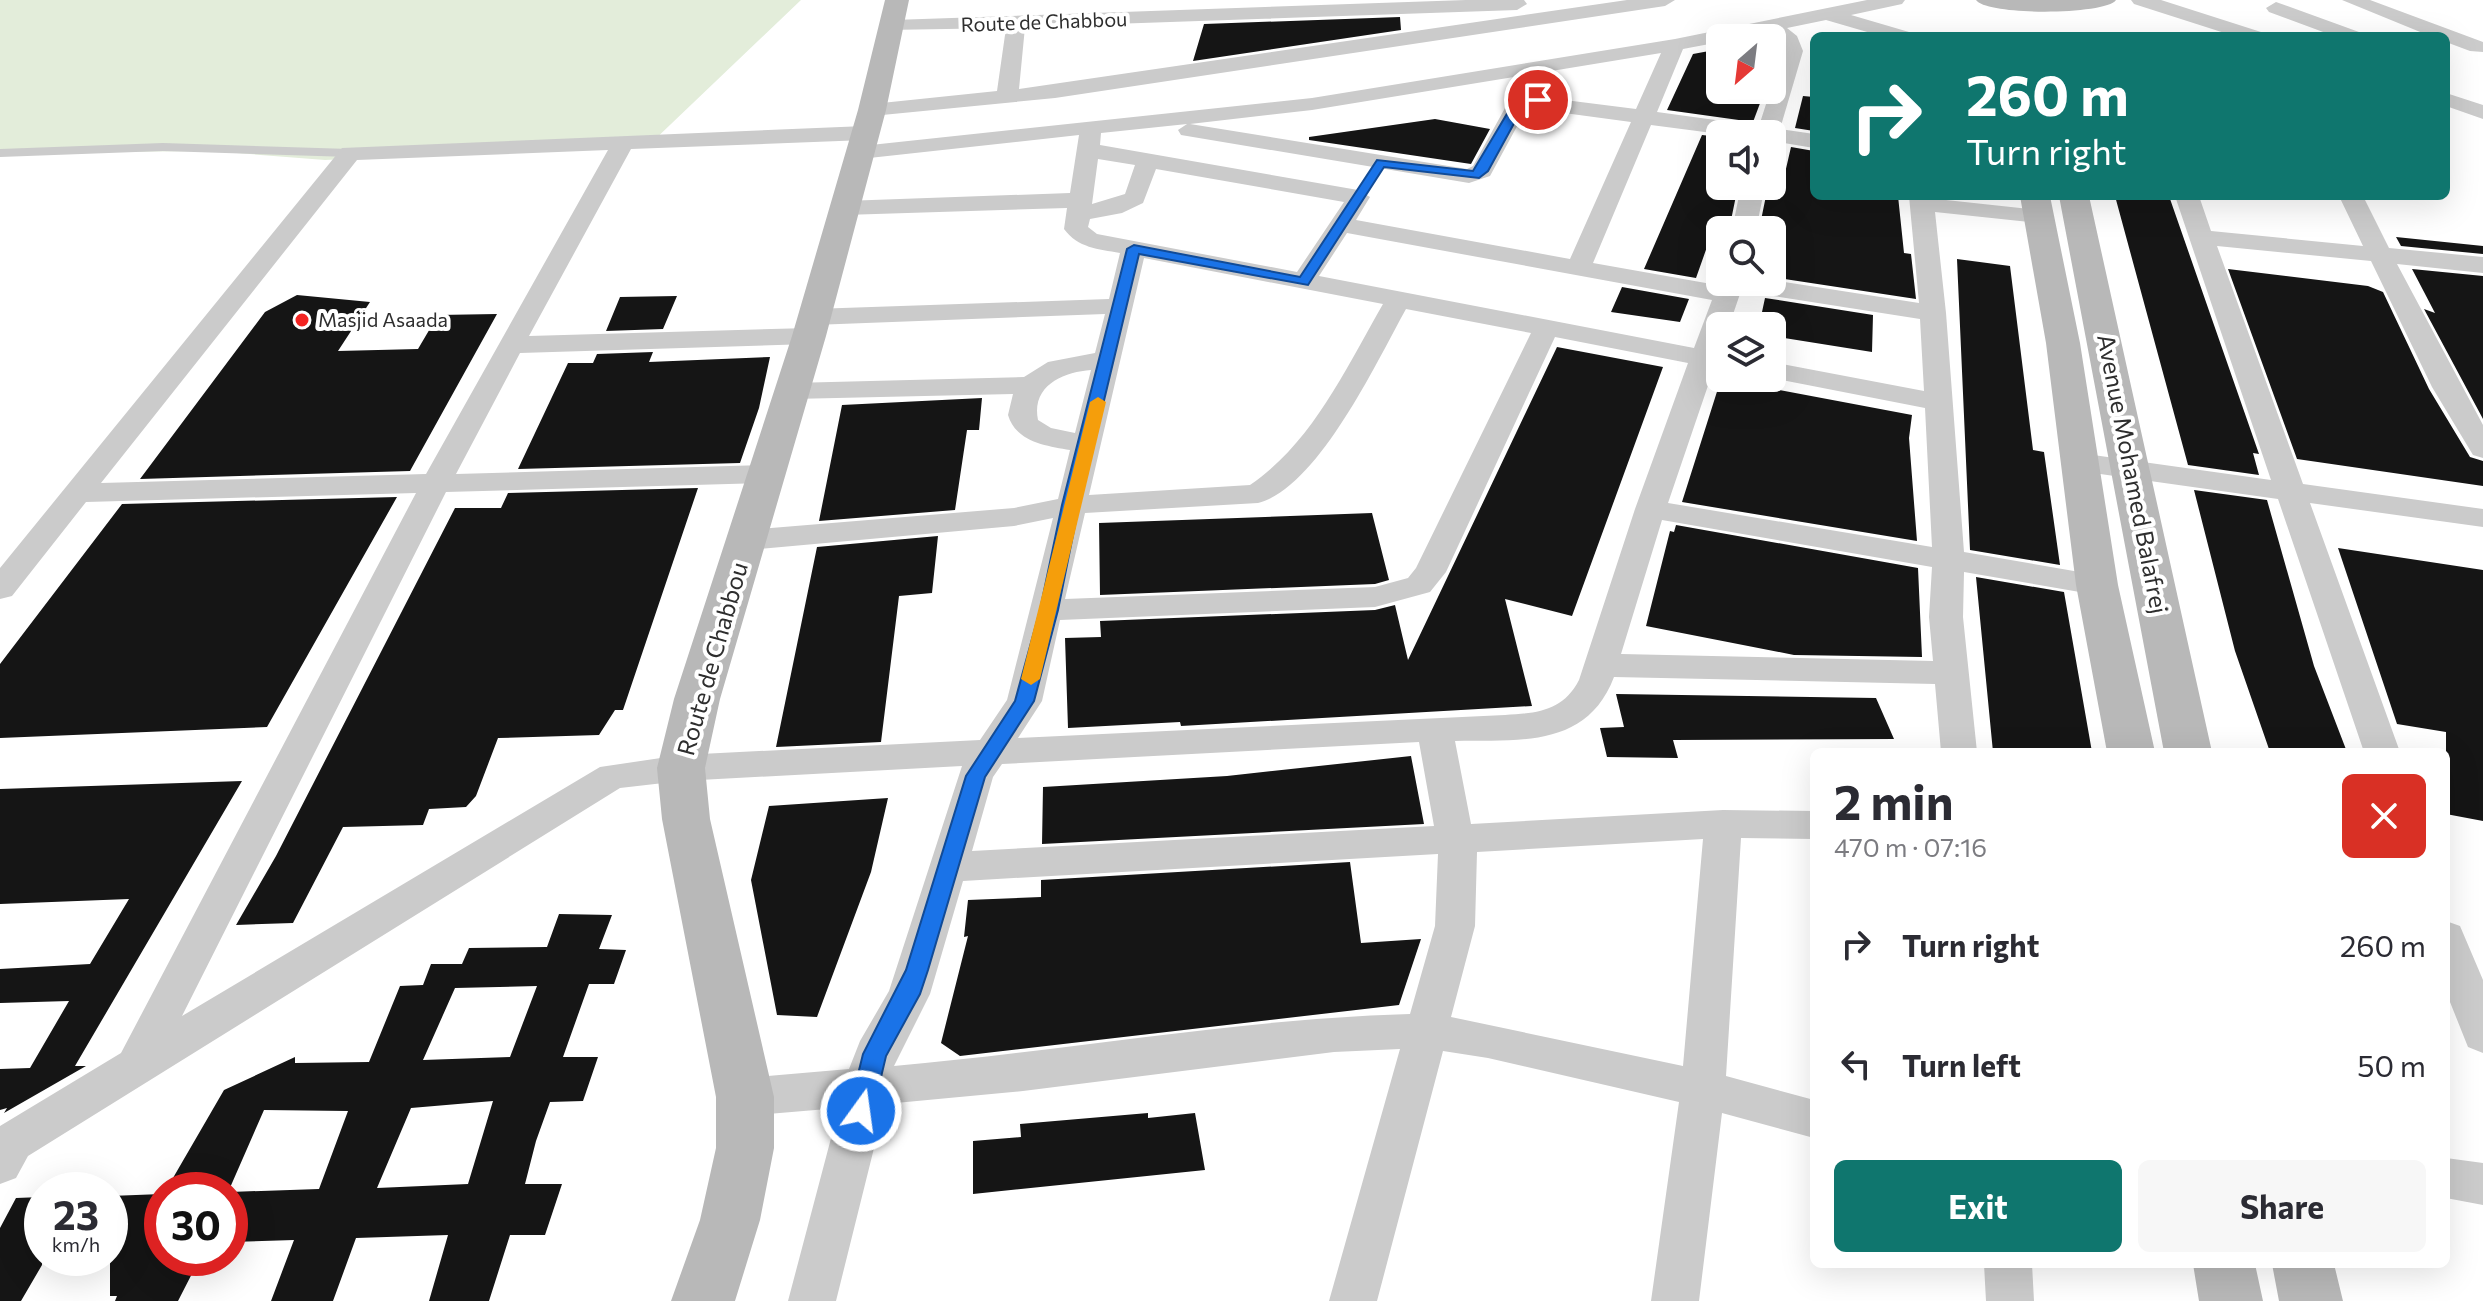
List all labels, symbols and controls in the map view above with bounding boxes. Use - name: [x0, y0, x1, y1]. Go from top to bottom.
- street label: Route de Chabbou: [960, 6, 1128, 36]
- north arrow: [1706, 24, 1786, 104]
- map controls: [1706, 24, 1786, 392]
- text: 260 m: [1966, 59, 2129, 128]
- icon: right: [1834, 64, 1938, 168]
- pin: [1504, 66, 1572, 134]
- icon: arrive: [1516, 78, 1560, 122]
- button: sound: [1706, 120, 1786, 200]
- text: Turn right: [1966, 128, 2127, 172]
- button: search: [1706, 216, 1786, 296]
- place label: Masjid Asaada: [318, 307, 448, 331]
- marker: Masjid Asaada: [293, 311, 311, 329]
- button: layers: [1706, 312, 1786, 392]
- street label: Avenue Mohamed Balafrej: [2092, 331, 2175, 616]
- street label: Route de Chabbou: [670, 558, 753, 759]
- text: 2 min: [1834, 771, 1954, 830]
- button: close: [2342, 774, 2426, 858]
- text: 470 m · 07:16: [1834, 831, 1987, 862]
- icon: right: [1834, 922, 1878, 966]
- text: Turn right: [1902, 926, 2039, 963]
- text: 260 m: [2340, 926, 2426, 963]
- icon: left: [1834, 1042, 1878, 1086]
- text: Turn left: [1902, 1046, 2021, 1083]
- text: 50 m: [2357, 1046, 2426, 1083]
- position arrow: [819, 1069, 903, 1153]
- button: Exit: [1834, 1160, 2122, 1252]
- button: Share: [2138, 1160, 2426, 1252]
- speed limit sign: 30: [144, 1172, 248, 1276]
- text: 23: [53, 1189, 99, 1238]
- text: km/h: [52, 1232, 100, 1256]

